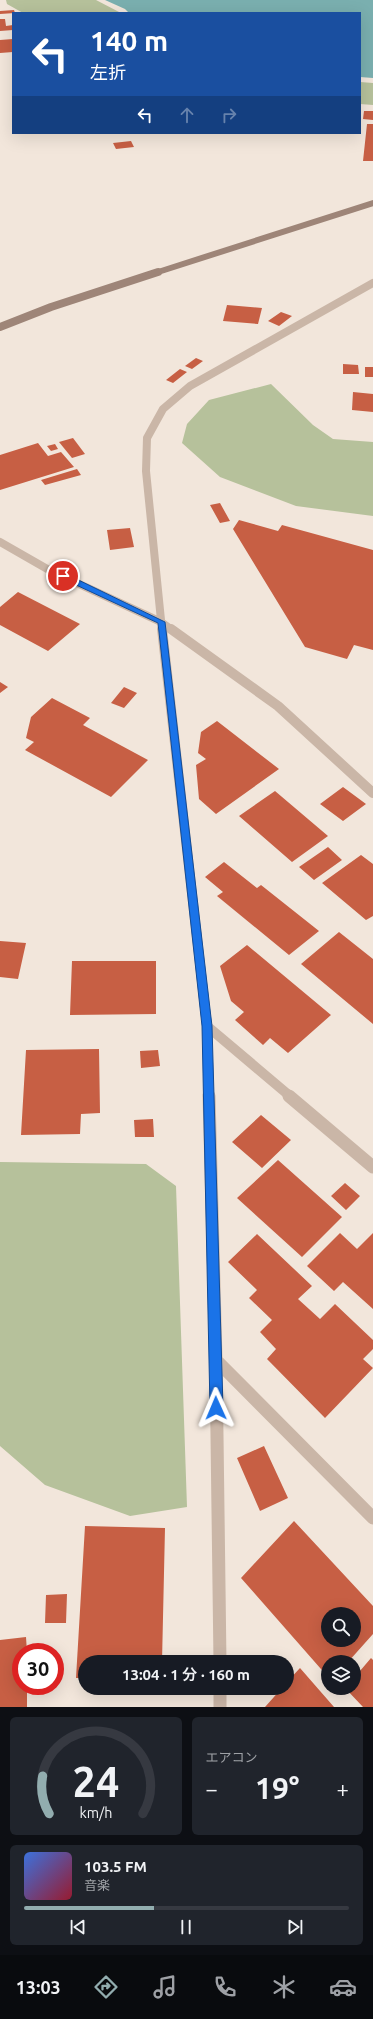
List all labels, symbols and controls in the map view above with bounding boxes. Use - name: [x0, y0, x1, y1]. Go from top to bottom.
- text: 140 m: [90, 25, 168, 56]
- icon: left: [24, 28, 76, 80]
- text: 左折: [90, 62, 126, 82]
- icon: left: [134, 104, 156, 126]
- icon: ahead: [176, 104, 198, 126]
- icon: right: [218, 104, 240, 126]
- pin: [46, 559, 80, 593]
- icon: arrive: [52, 565, 74, 587]
- position arrow: [195, 1387, 237, 1429]
- map controls: [321, 1607, 361, 1695]
- button: search: [321, 1607, 361, 1647]
- speed limit sign: 30: [12, 1643, 64, 1695]
- button: layers: [321, 1655, 361, 1695]
- text: 13:04 · 1 分 · 160 m: [122, 1666, 250, 1683]
- text: エアコン: [206, 1750, 258, 1764]
- text: 24: [72, 1758, 119, 1805]
- text: 19°: [255, 1771, 299, 1805]
- text: −: [206, 1776, 218, 1801]
- text: +: [337, 1776, 349, 1801]
- text: km/h: [79, 1805, 112, 1821]
- text: 103.5 FM: [84, 1858, 147, 1875]
- text: 音楽: [84, 1878, 110, 1892]
- icon: previous: [67, 1916, 89, 1938]
- icon: pause: [175, 1916, 197, 1938]
- icon: next: [284, 1916, 306, 1938]
- icon: directions: [92, 1973, 120, 2001]
- icon: music: [151, 1973, 179, 2001]
- icon: phone: [211, 1973, 239, 2001]
- icon: climate: [270, 1973, 298, 2001]
- icon: car: [329, 1973, 357, 2001]
- text: 13:03: [16, 1977, 61, 1997]

